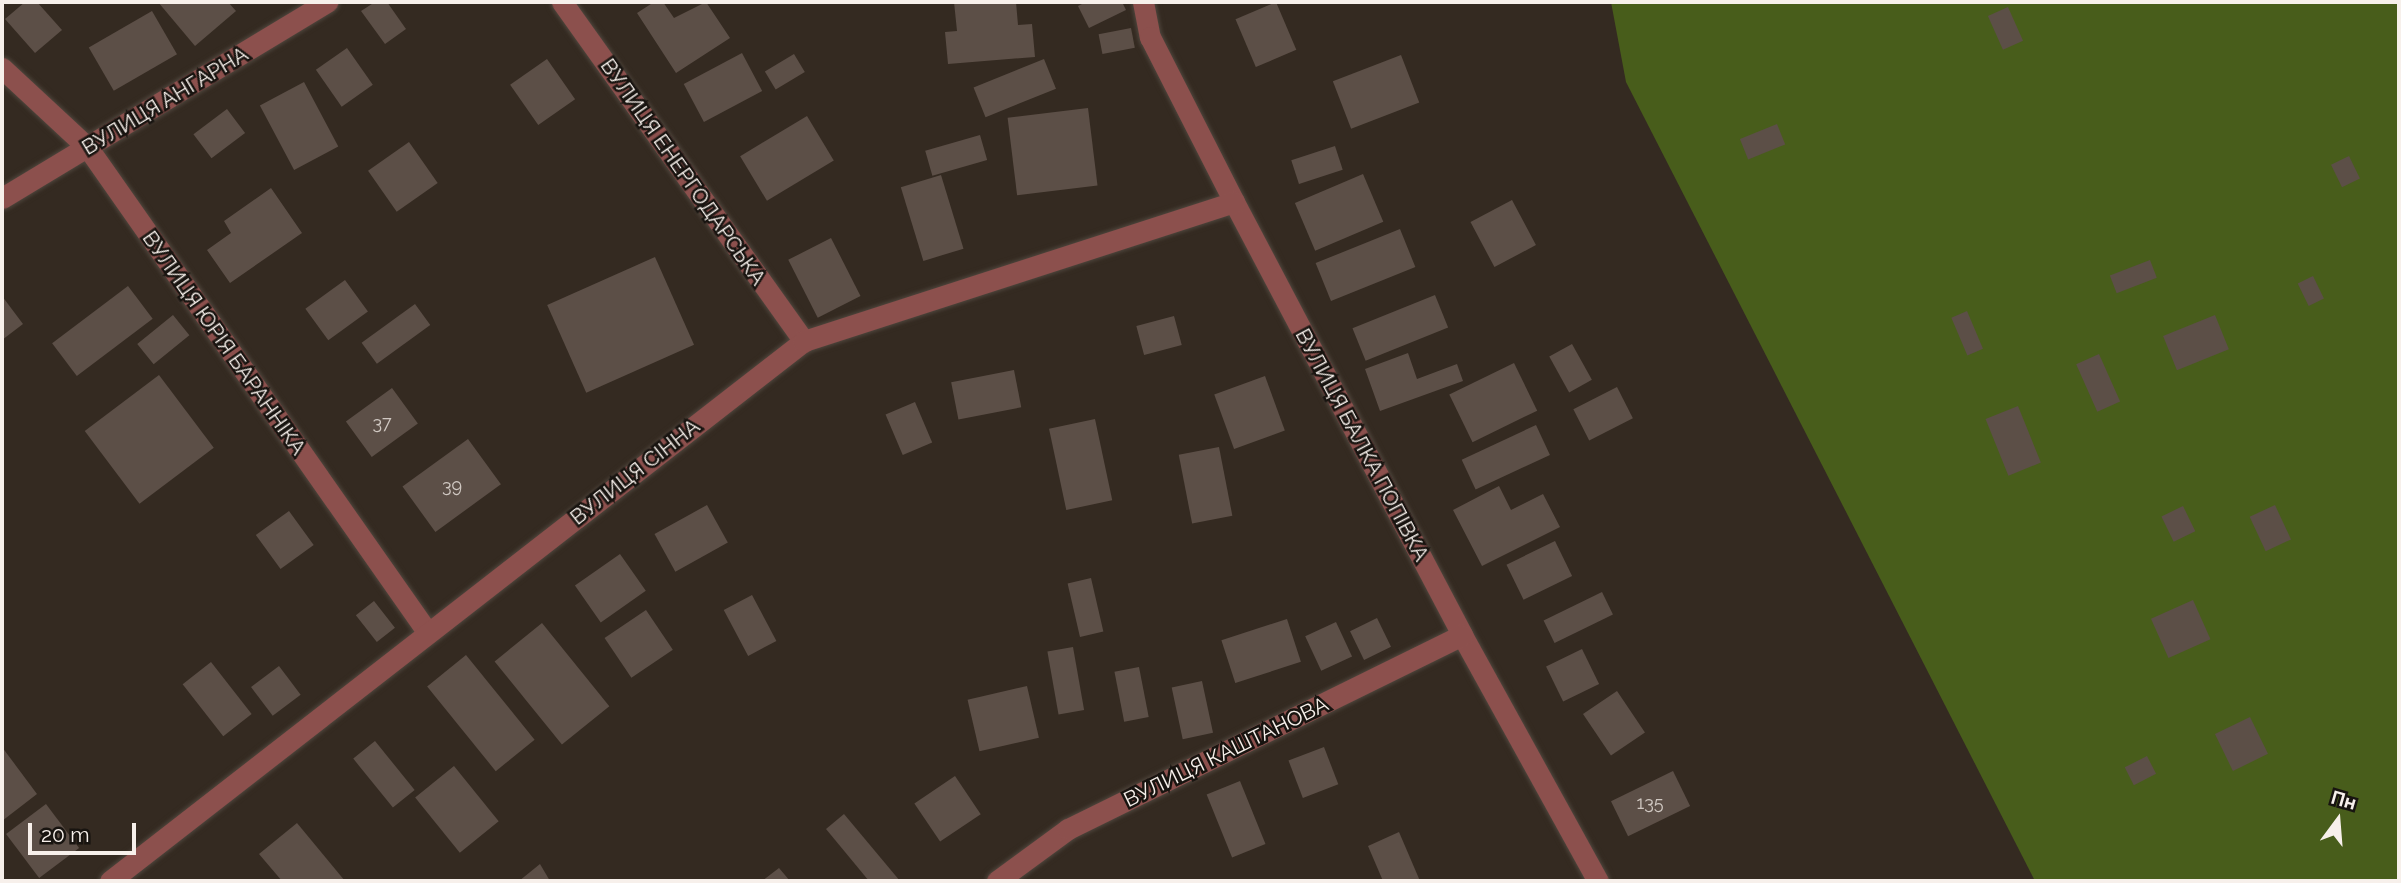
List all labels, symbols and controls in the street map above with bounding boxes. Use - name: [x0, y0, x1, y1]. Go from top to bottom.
- street label: ВУЛИЦЯ АНГАРНА: [77, 41, 253, 161]
- street label: ВУЛИЦЯ ЕНЕРГОДАРСЬКА: [595, 54, 771, 290]
- street label: ВУЛИЦЯ ЮРІЯ БАРАННІКА: [137, 226, 311, 460]
- street label: ВУЛИЦЯ БАЛКА ПОПІВКА: [1290, 324, 1434, 566]
- house number: 37: [372, 412, 392, 434]
- street label: ВУЛИЦЯ СІННА: [565, 414, 705, 530]
- house number: 39: [442, 475, 462, 497]
- street label: ВУЛИЦЯ КАШТАНОВА: [1120, 691, 1332, 813]
- north arrow: [2303, 785, 2373, 855]
- text: Пн: [2329, 786, 2359, 814]
- house number: 135: [1636, 792, 1664, 814]
- scale bar: [32, 810, 140, 854]
- text: 20 m: [41, 822, 89, 847]

